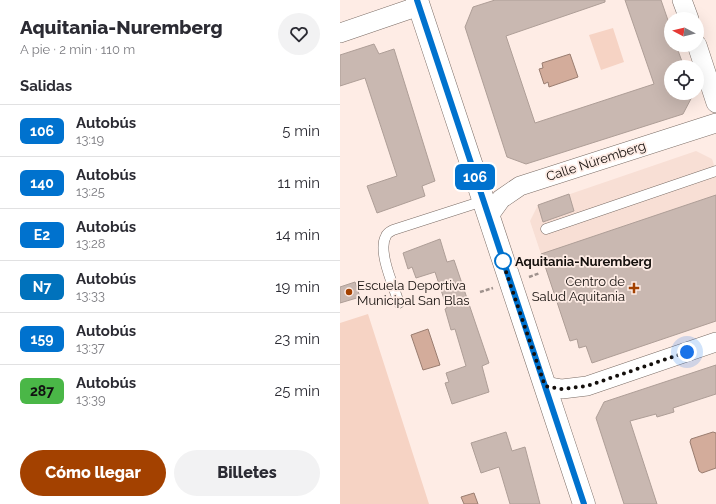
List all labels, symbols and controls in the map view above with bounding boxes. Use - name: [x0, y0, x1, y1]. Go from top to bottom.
- north arrow: [664, 12, 704, 52]
- map controls: [664, 12, 704, 100]
- button: heart: [278, 13, 320, 55]
- text: Aquitania-Nuremberg: [20, 16, 223, 38]
- text: A pie · 2 min · 110 m: [20, 42, 135, 57]
- button: locate: [664, 60, 704, 100]
- text: Salidas: [20, 77, 72, 95]
- text: Autobús: [76, 114, 136, 132]
- text: 5 min: [282, 122, 320, 140]
- text: 106: [30, 123, 54, 139]
- text: 13:19: [76, 132, 104, 147]
- street label: Calle Núremberg: [544, 138, 648, 184]
- line badge: 106: [452, 164, 498, 190]
- text: Autobús: [76, 166, 136, 184]
- text: 106: [463, 169, 487, 185]
- text: 11 min: [278, 174, 320, 192]
- text: 140: [30, 175, 54, 191]
- text: 13:25: [76, 184, 105, 199]
- text: Autobús: [76, 218, 136, 236]
- text: 14 min: [276, 226, 320, 244]
- text: E2: [34, 227, 50, 243]
- text: 13:28: [76, 236, 105, 251]
- marker: Aquitania-Nuremberg: [494, 252, 512, 270]
- place label: Aquitania-Nuremberg: [515, 254, 652, 269]
- text: Autobús: [76, 270, 136, 288]
- place label: Centro de Salud Aquitania: [532, 274, 625, 304]
- text: 19 min: [275, 278, 320, 296]
- place label: Escuela Deportiva Municipal San Blas: [357, 278, 470, 308]
- text: N7: [33, 279, 51, 295]
- marker: Centro de Salud Aquitania: [628, 282, 640, 294]
- marker: Escuela Deportiva Municipal San Blas: [344, 287, 354, 297]
- text: 13:33: [76, 288, 105, 303]
- text: Autobús: [76, 322, 136, 340]
- text: 23 min: [275, 330, 320, 348]
- text: 159: [31, 331, 53, 347]
- text: 13:37: [76, 340, 105, 355]
- your location: [677, 342, 697, 362]
- text: Autobús: [76, 374, 136, 392]
- text: 25 min: [274, 382, 320, 400]
- text: 287: [30, 383, 54, 399]
- text: 13:39: [76, 392, 106, 407]
- button: Cómo llegar: [20, 450, 166, 496]
- button: Billetes: [174, 450, 320, 496]

